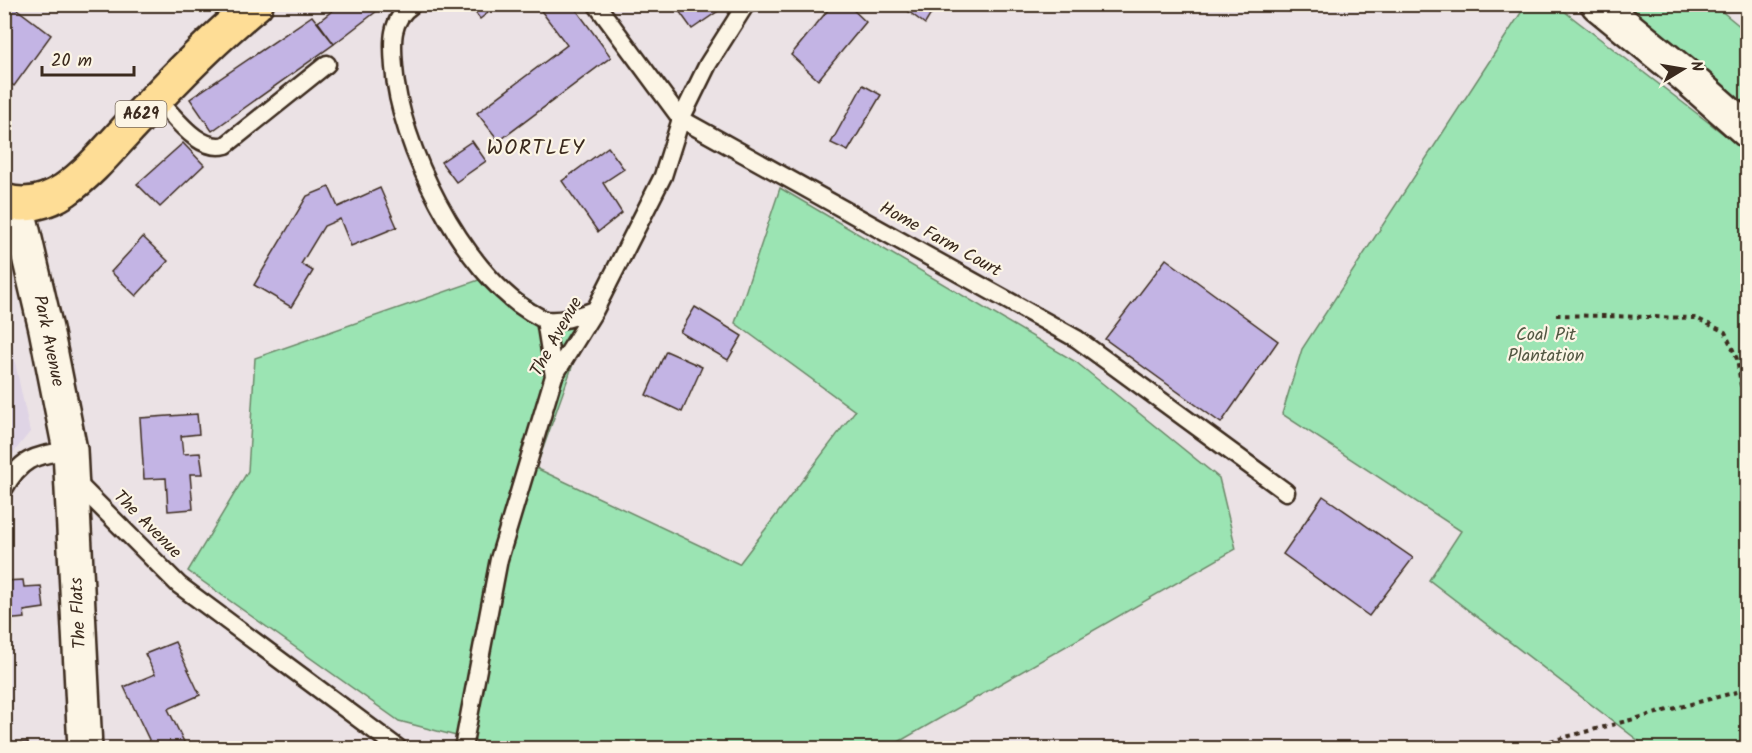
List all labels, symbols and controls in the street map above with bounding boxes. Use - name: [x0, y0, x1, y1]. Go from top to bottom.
- scale bar: [42, 39, 134, 77]
- north arrow: [1653, 39, 1713, 99]
- text: 20 m: [51, 47, 92, 76]
- text: N: [1683, 59, 1709, 74]
- road number: A629: [116, 101, 166, 127]
- district label: WORTLEY: [486, 132, 586, 165]
- street label: Home Farm Court: [874, 194, 1007, 286]
- street label: The Avenue: [523, 292, 591, 382]
- street label: Park Avenue: [24, 293, 72, 389]
- park label: Coal Pit Plantation: [1508, 321, 1584, 371]
- street label: The Avenue: [106, 484, 188, 566]
- street label: The Flats: [63, 576, 95, 649]

